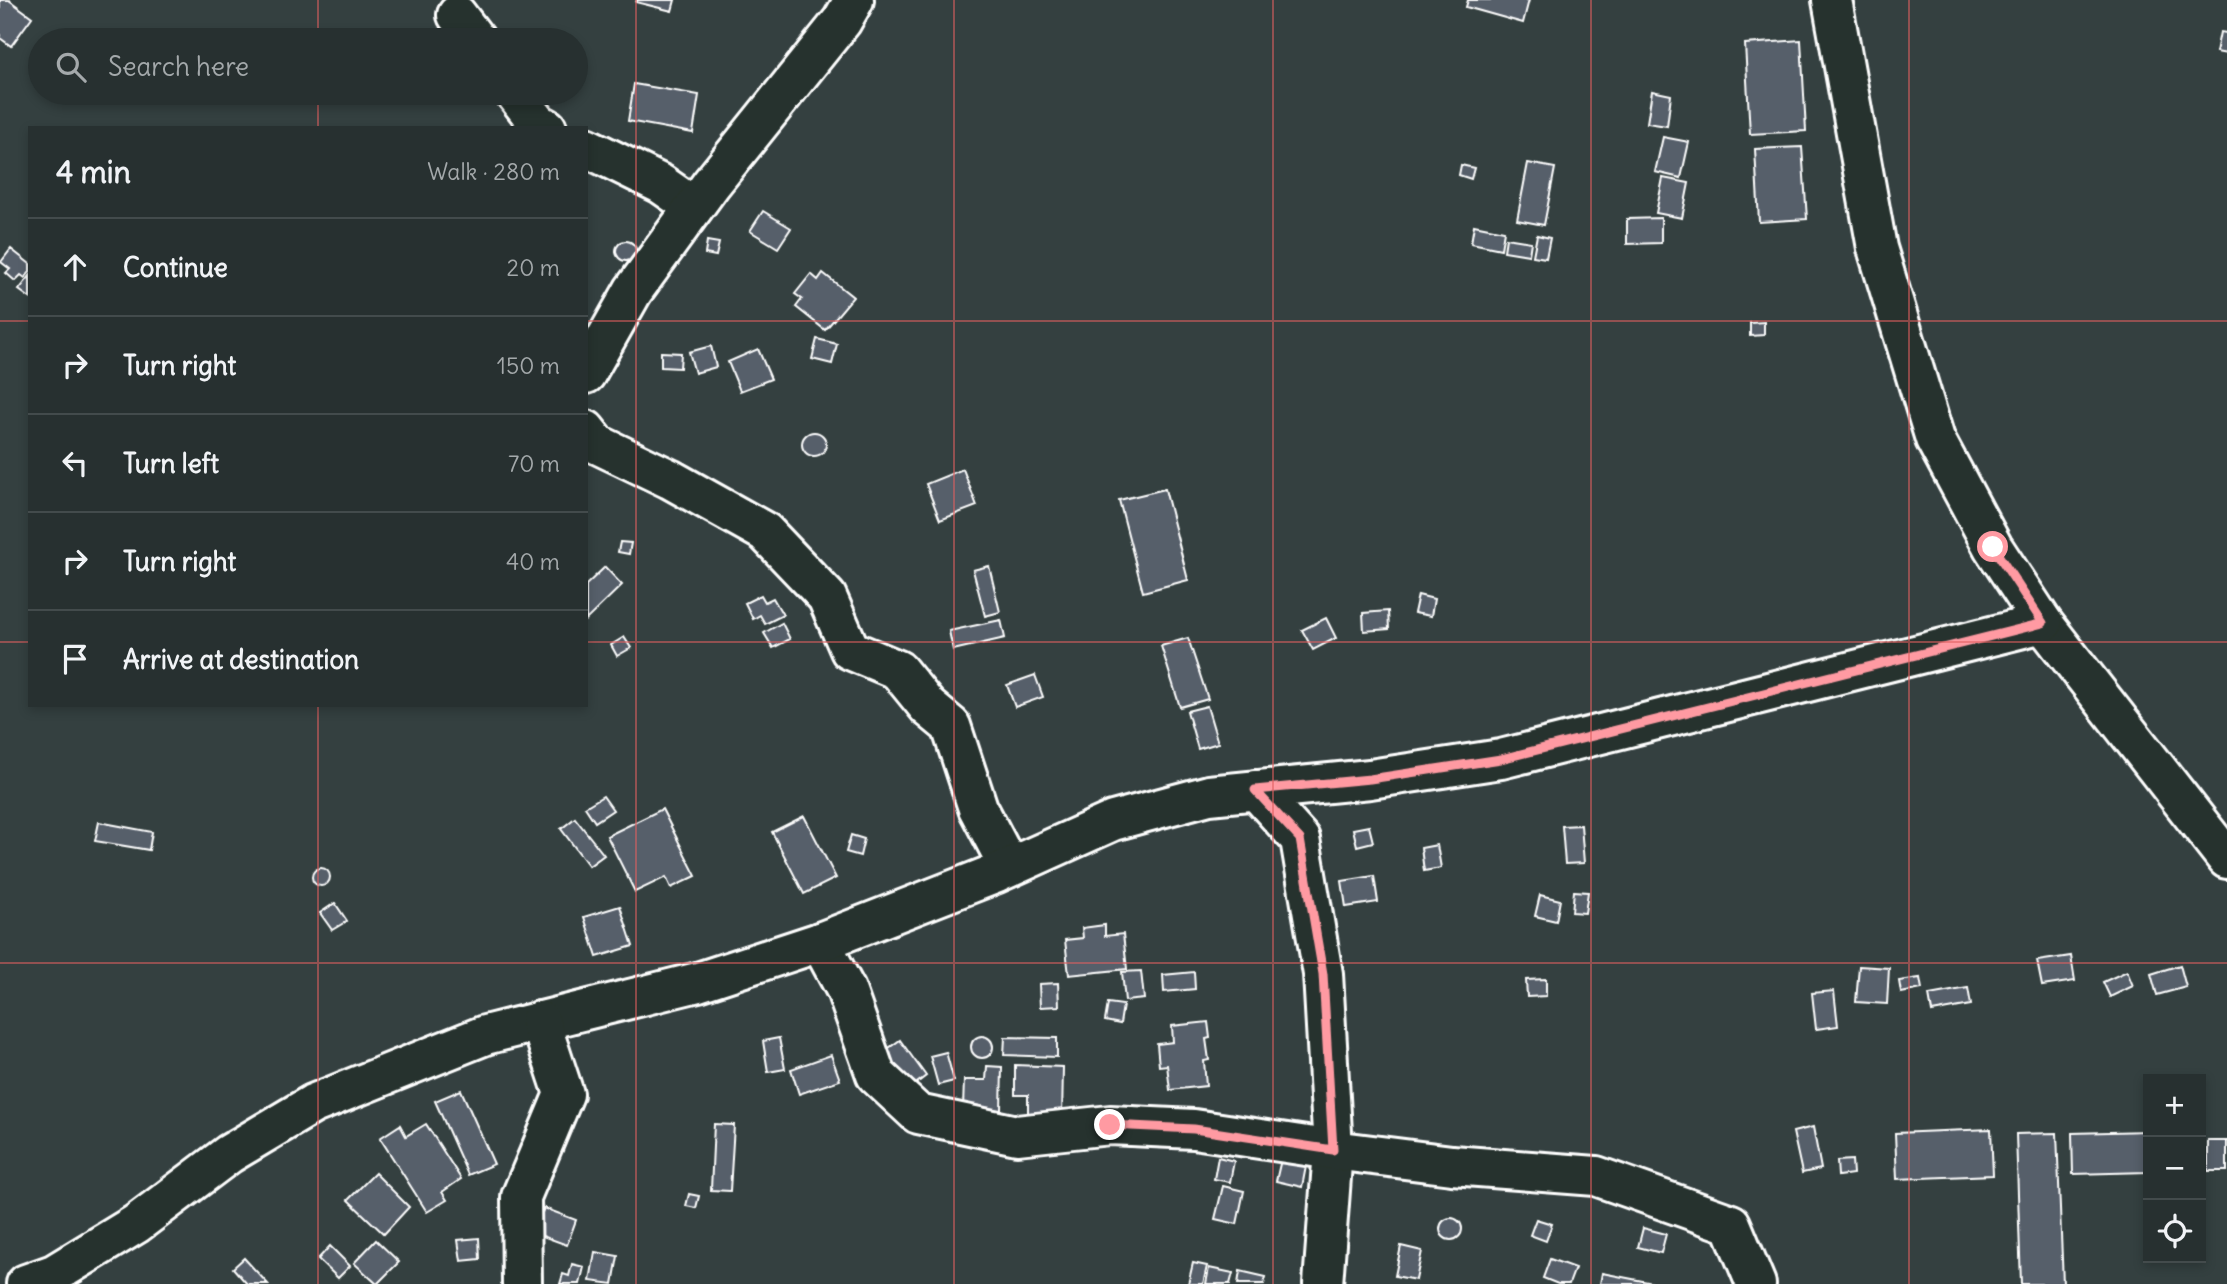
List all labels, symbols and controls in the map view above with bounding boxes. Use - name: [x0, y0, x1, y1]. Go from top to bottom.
- search box: [28, 28, 588, 105]
- icon: search: [52, 48, 90, 86]
- text: Search here: [108, 50, 249, 83]
- text: 4 min: [56, 153, 131, 191]
- text: Walk · 280 m: [427, 157, 560, 186]
- icon: ahead: [56, 248, 94, 286]
- text: Continue: [123, 251, 228, 284]
- text: 20 m: [507, 253, 560, 282]
- icon: right: [56, 346, 94, 384]
- text: Turn right: [123, 349, 236, 382]
- text: 150 m: [497, 351, 560, 380]
- icon: left: [56, 444, 94, 482]
- text: Turn left: [123, 447, 219, 480]
- text: 70 m: [508, 449, 560, 478]
- route start: [1977, 531, 2008, 562]
- icon: right: [56, 542, 94, 580]
- text: Turn right: [123, 545, 236, 578]
- text: 40 m: [506, 547, 560, 576]
- icon: arrive: [56, 640, 94, 678]
- text: Arrive at destination: [123, 643, 359, 676]
- map controls: [2143, 1074, 2206, 1263]
- button: +: [2143, 1074, 2206, 1137]
- route end: [1094, 1109, 1125, 1140]
- button: −: [2143, 1137, 2206, 1200]
- button: locate: [2143, 1200, 2206, 1263]

